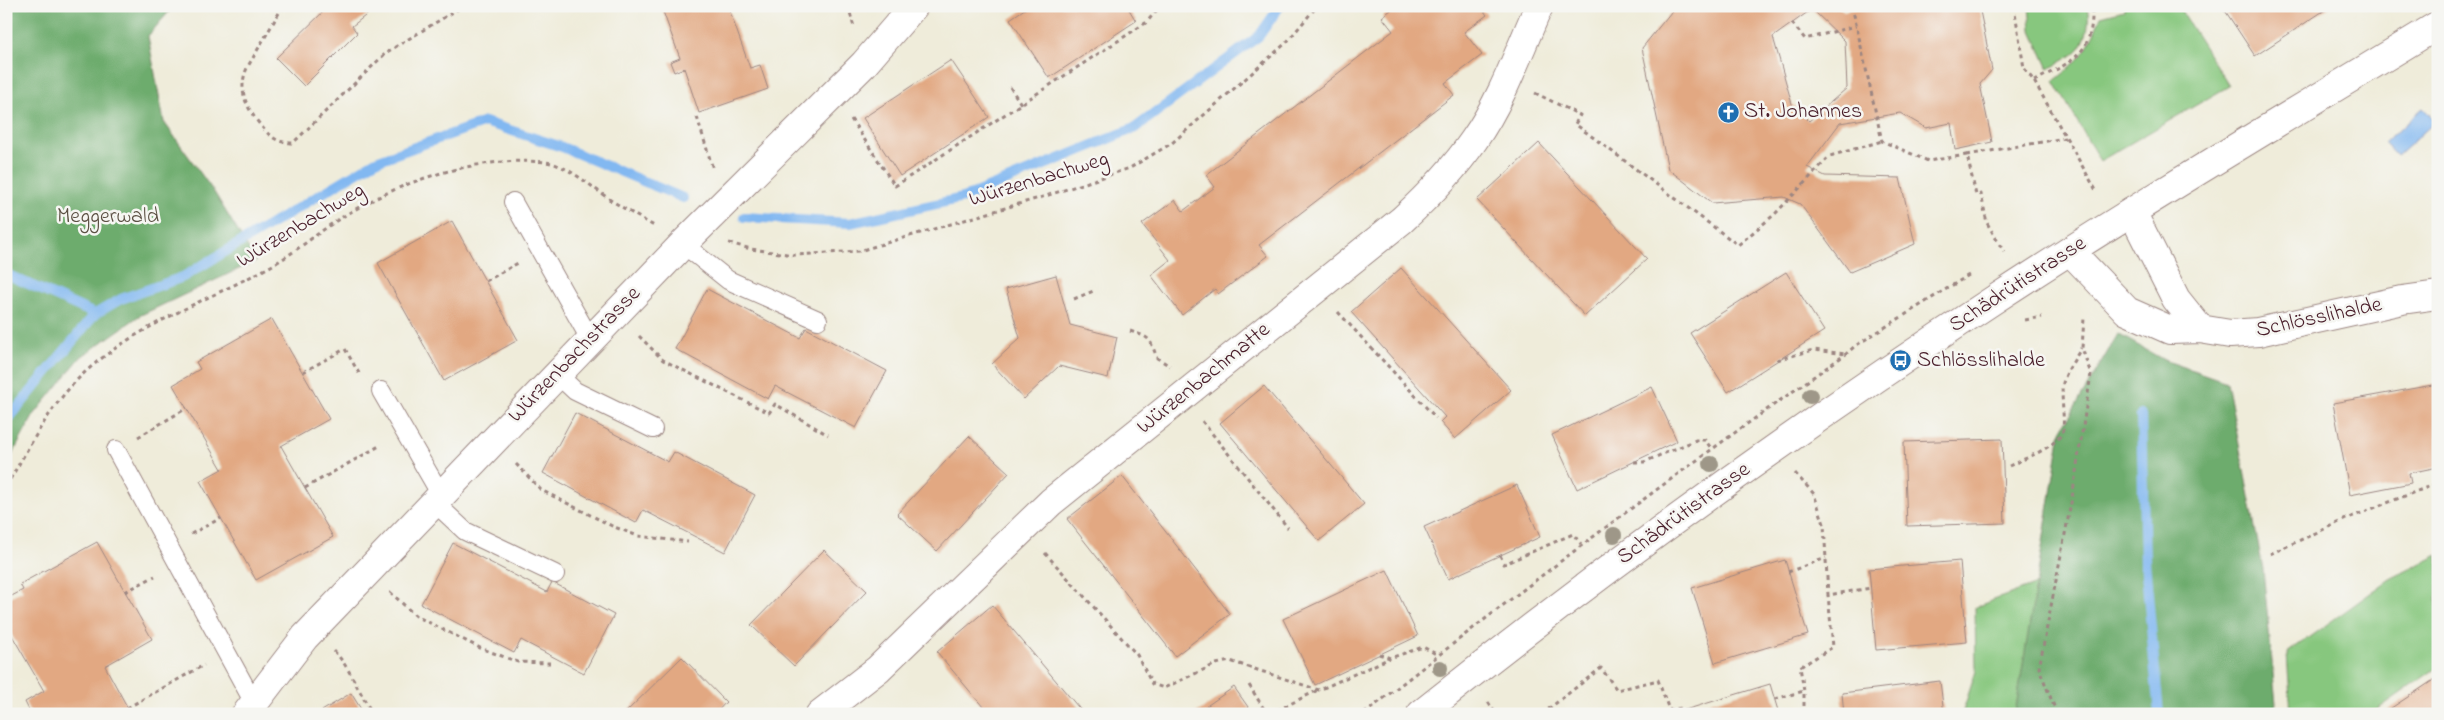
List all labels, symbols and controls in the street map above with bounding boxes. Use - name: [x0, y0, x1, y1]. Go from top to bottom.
- place label: St. Johannes: [1744, 96, 1862, 128]
- church icon: St. Johannes: [1716, 100, 1740, 124]
- street label: Würzenbachweg: [965, 144, 1113, 217]
- street label: Würzenbachweg: [231, 175, 372, 278]
- park label: Meggerwald: [57, 201, 159, 234]
- street label: Schädrütistrasse: [1943, 228, 2093, 341]
- street label: Würzenbachstrasse: [501, 279, 649, 431]
- street label: Schlösslihalde: [2253, 289, 2385, 347]
- street label: Würzenbachmatte: [1130, 315, 1278, 443]
- place label: Schlösslihalde: [1917, 345, 2045, 377]
- bus stop icon: Schlösslihalde: [1889, 349, 1913, 373]
- street label: Schädrütistrasse: [1611, 455, 1757, 573]

